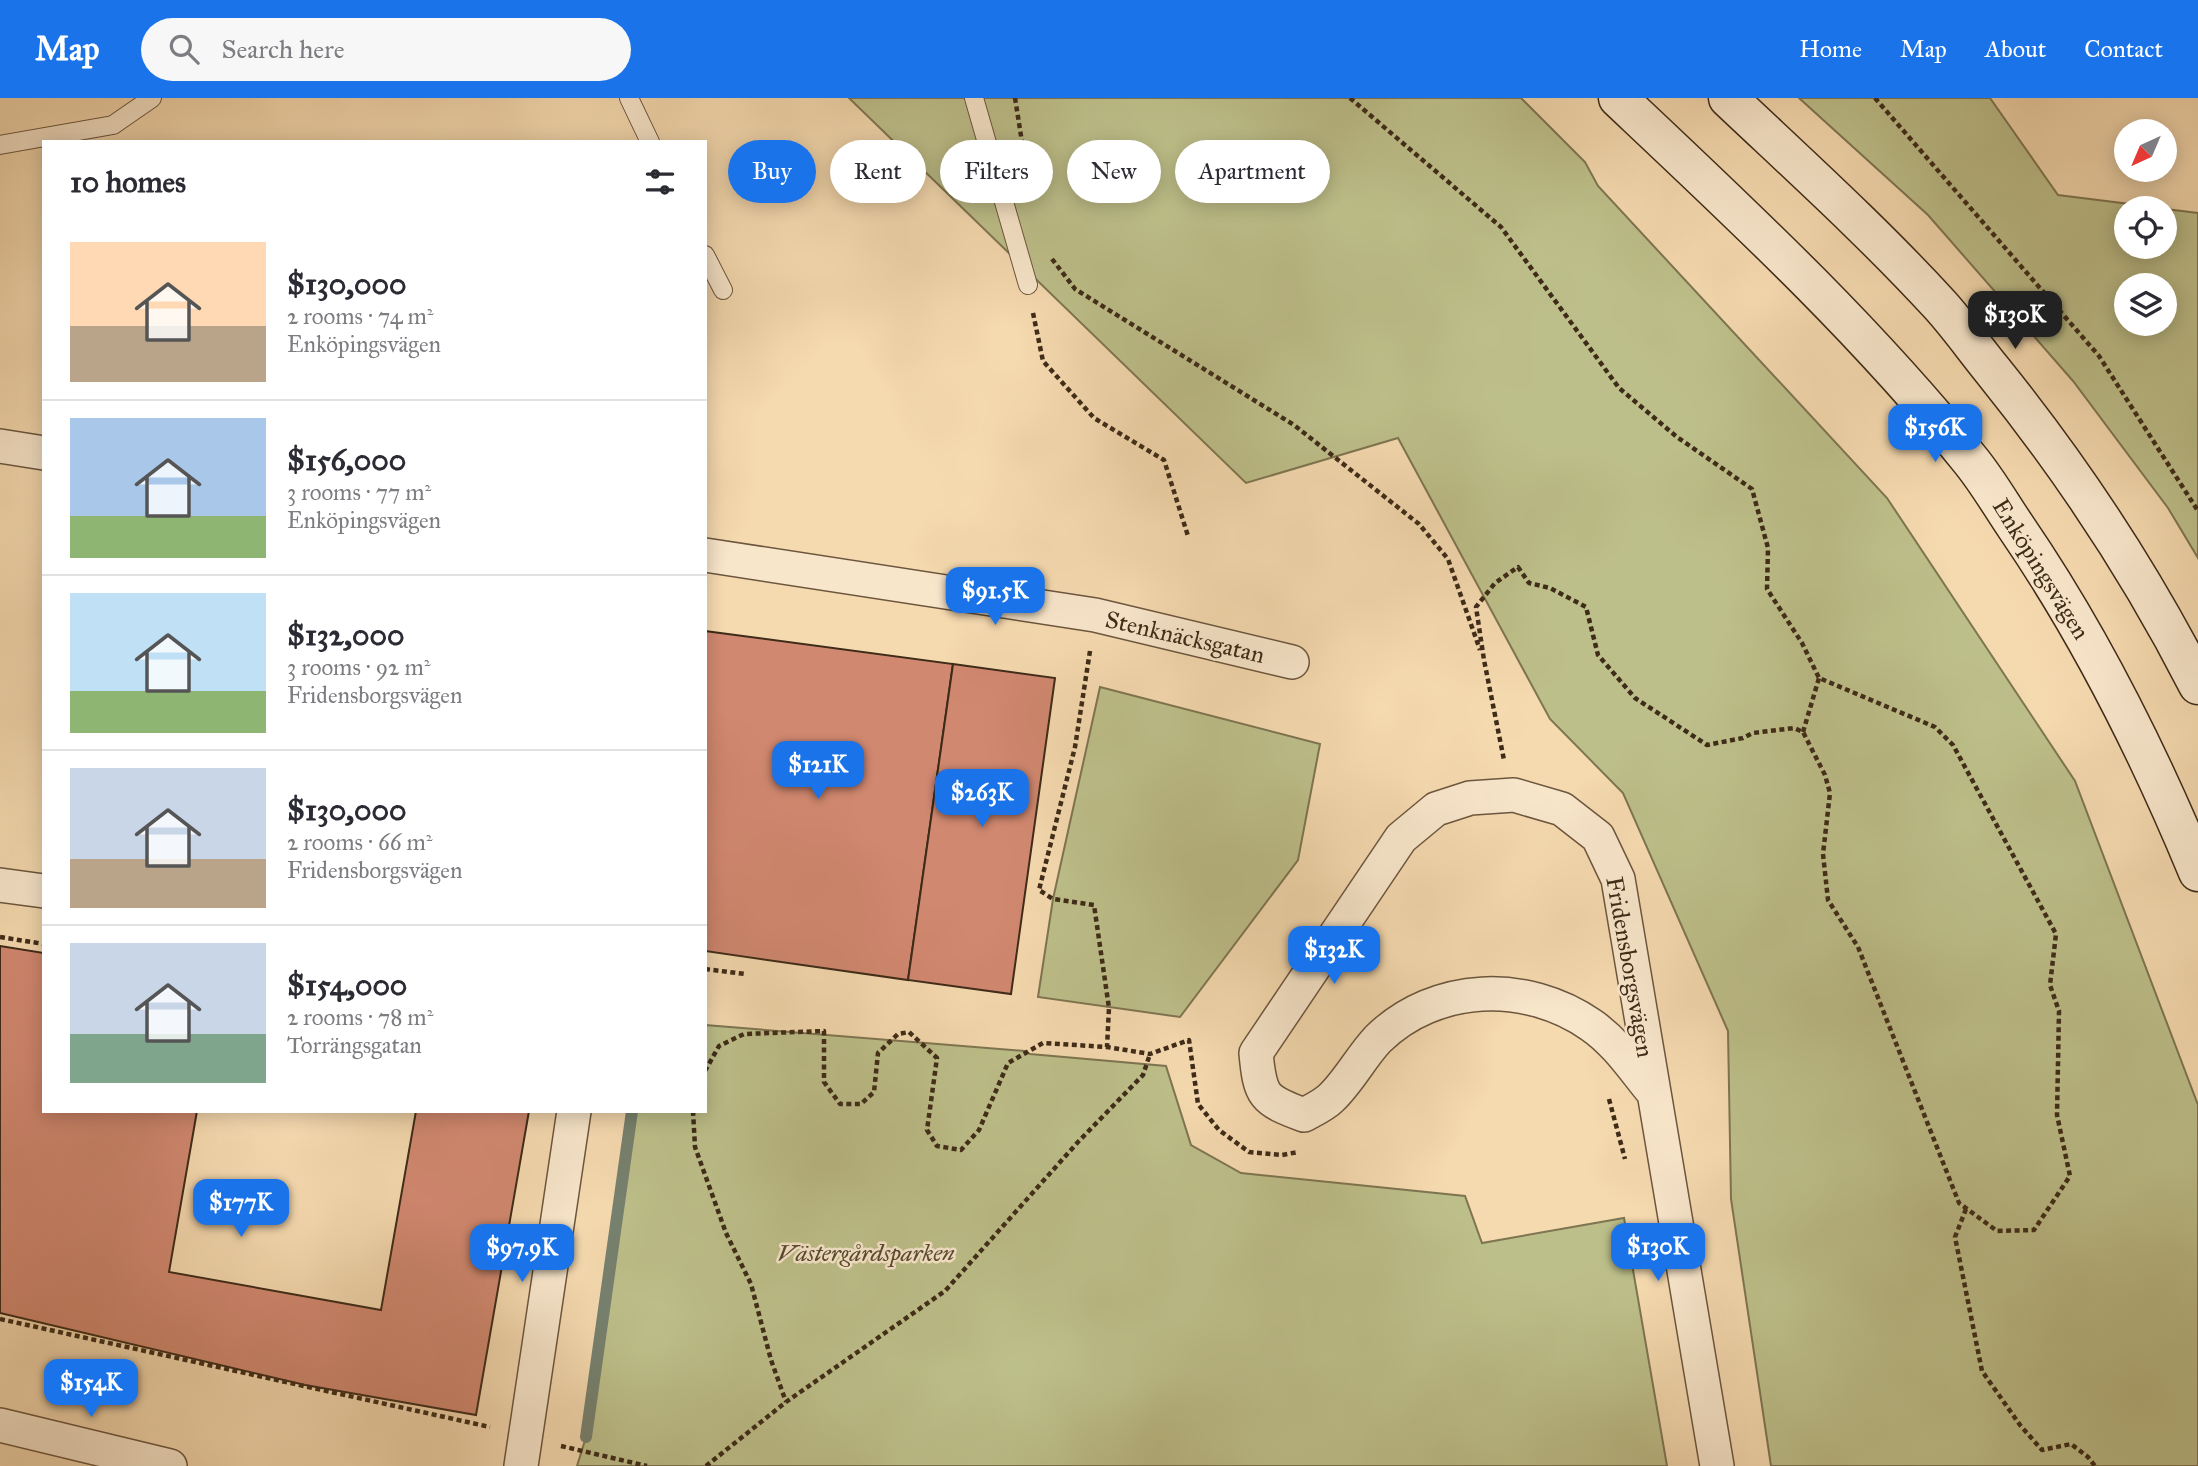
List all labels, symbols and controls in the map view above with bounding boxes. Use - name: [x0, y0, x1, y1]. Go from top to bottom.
- search box: [141, 18, 631, 81]
- text: Map: [35, 29, 99, 69]
- icon: search: [165, 30, 203, 68]
- text: Search here: [221, 33, 345, 65]
- text: Home: [1799, 34, 1862, 64]
- text: Map: [1900, 34, 1947, 64]
- text: About: [1985, 34, 2046, 64]
- text: Contact: [2084, 34, 2163, 64]
- north arrow: [2114, 119, 2177, 182]
- map controls: [2114, 119, 2177, 336]
- chip: Buy: [728, 140, 816, 203]
- chip: Rent: [830, 140, 926, 203]
- chip: Filters: [940, 140, 1053, 203]
- chip: New: [1067, 140, 1161, 203]
- chip: Apartment: [1175, 140, 1330, 203]
- icon: filters: [641, 163, 679, 201]
- text: 10 homes: [70, 164, 186, 200]
- button: locate: [2114, 196, 2177, 259]
- text: $130,000: [287, 266, 406, 302]
- icon: home: [126, 270, 210, 354]
- button: layers: [2114, 273, 2177, 336]
- pin: $130K: [1966, 292, 2064, 351]
- text: $130K: [1984, 300, 2046, 328]
- text: 2 rooms · 74 m²: [287, 302, 433, 330]
- text: Enköpingsvägen: [287, 330, 441, 358]
- pin: $156K: [1886, 404, 1984, 464]
- text: $156K: [1904, 413, 1966, 441]
- text: $156,000: [287, 442, 406, 478]
- icon: home: [126, 446, 210, 530]
- text: 3 rooms · 77 m²: [287, 478, 431, 506]
- street label: Enköpingsvägen: [1986, 493, 2096, 645]
- text: Enköpingsvägen: [287, 506, 441, 534]
- pin: $91.5K: [938, 568, 1052, 627]
- text: $91.5K: [962, 576, 1028, 604]
- street label: Stenknäcksgatan: [1102, 604, 1268, 670]
- text: $132,000: [287, 617, 404, 653]
- icon: home: [126, 621, 210, 705]
- text: 3 rooms · 92 m²: [287, 653, 430, 681]
- text: Fridensborgsvägen: [287, 681, 462, 709]
- pin: $121K: [769, 742, 867, 801]
- text: $121K: [788, 750, 848, 778]
- pin: $263K: [933, 770, 1031, 829]
- text: $263K: [951, 778, 1013, 806]
- text: $130,000: [287, 792, 406, 828]
- icon: home: [126, 796, 210, 880]
- text: 2 rooms · 66 m²: [287, 828, 432, 856]
- text: Fridensborgsvägen: [287, 856, 462, 884]
- street label: Fridensborgsvägen: [1599, 874, 1661, 1060]
- pin: $132K: [1285, 926, 1383, 986]
- text: $132K: [1304, 935, 1364, 963]
- text: $154,000: [287, 967, 407, 1003]
- icon: home: [126, 971, 210, 1055]
- text: 2 rooms · 78 m²: [287, 1003, 433, 1031]
- text: Torrängsgatan: [287, 1031, 422, 1059]
- pin: $177K: [192, 1180, 290, 1239]
- text: $177K: [209, 1188, 273, 1216]
- pin: $97.9K: [465, 1224, 579, 1284]
- pin: $130K: [1609, 1224, 1707, 1283]
- text: $130K: [1627, 1232, 1689, 1260]
- text: $97.9K: [486, 1233, 558, 1261]
- park label: Västergårdsparken: [777, 1238, 955, 1268]
- pin: $154K: [42, 1360, 140, 1419]
- text: $154K: [60, 1368, 122, 1396]

